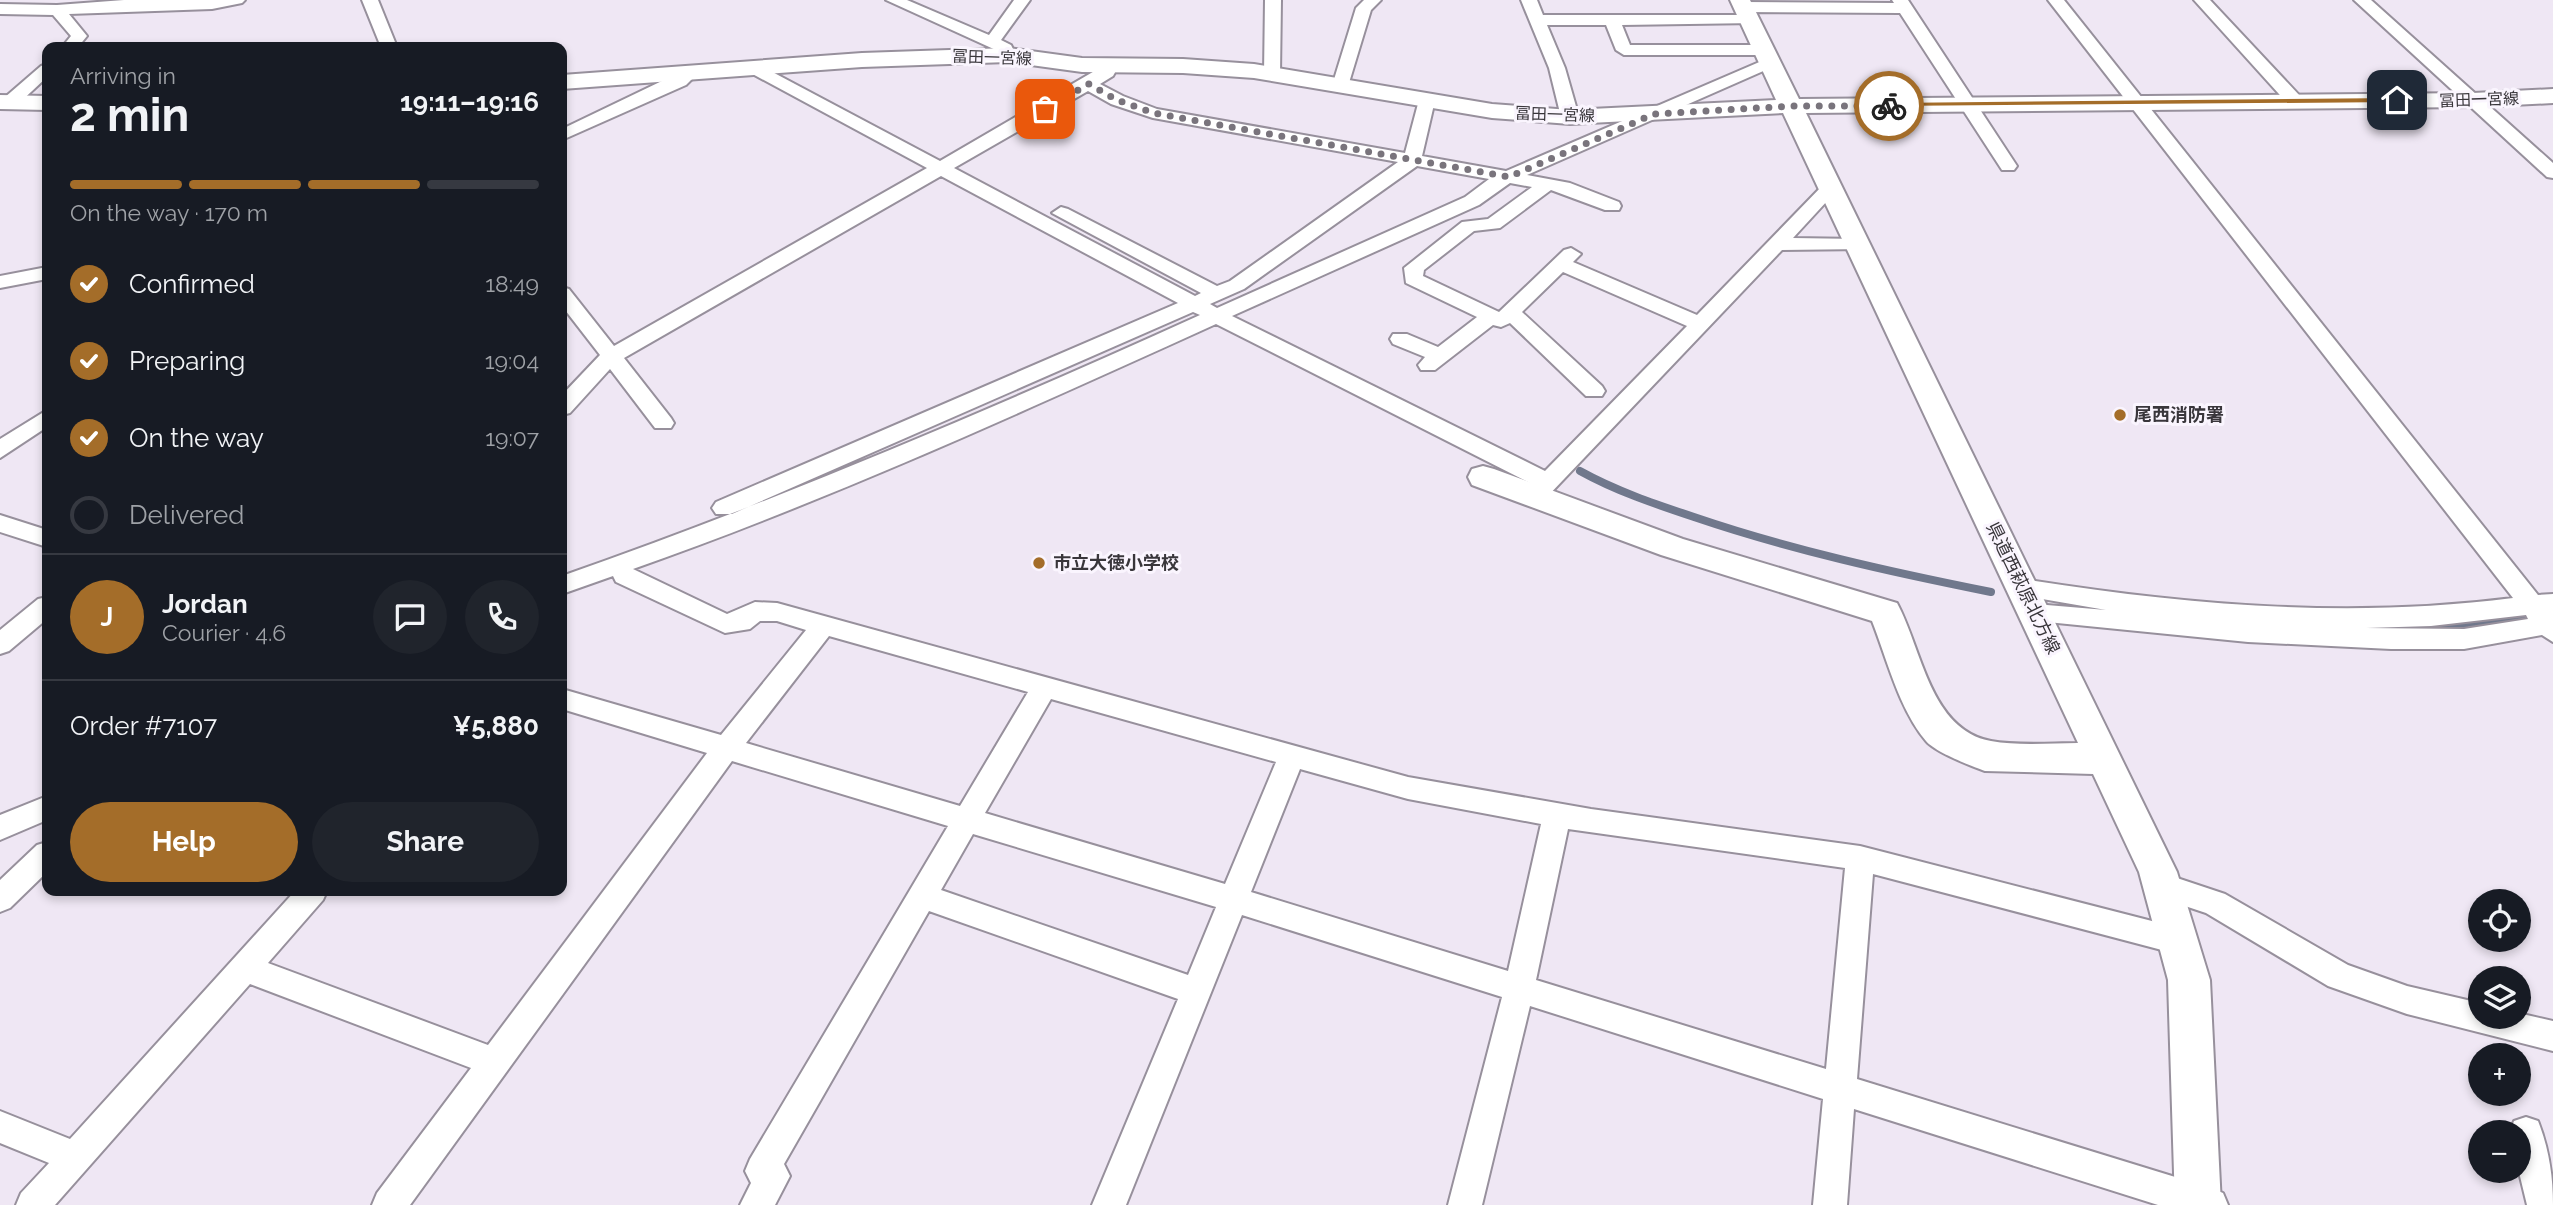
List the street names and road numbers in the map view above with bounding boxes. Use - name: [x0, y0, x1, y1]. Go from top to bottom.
- street label: 冨田一宮線: [952, 47, 1032, 68]
- street label: 冨田一宮線: [2439, 89, 2519, 110]
- street label: 冨田一宮線: [1515, 104, 1595, 125]
- street label: 県道西萩原北方線: [1982, 518, 2064, 657]

